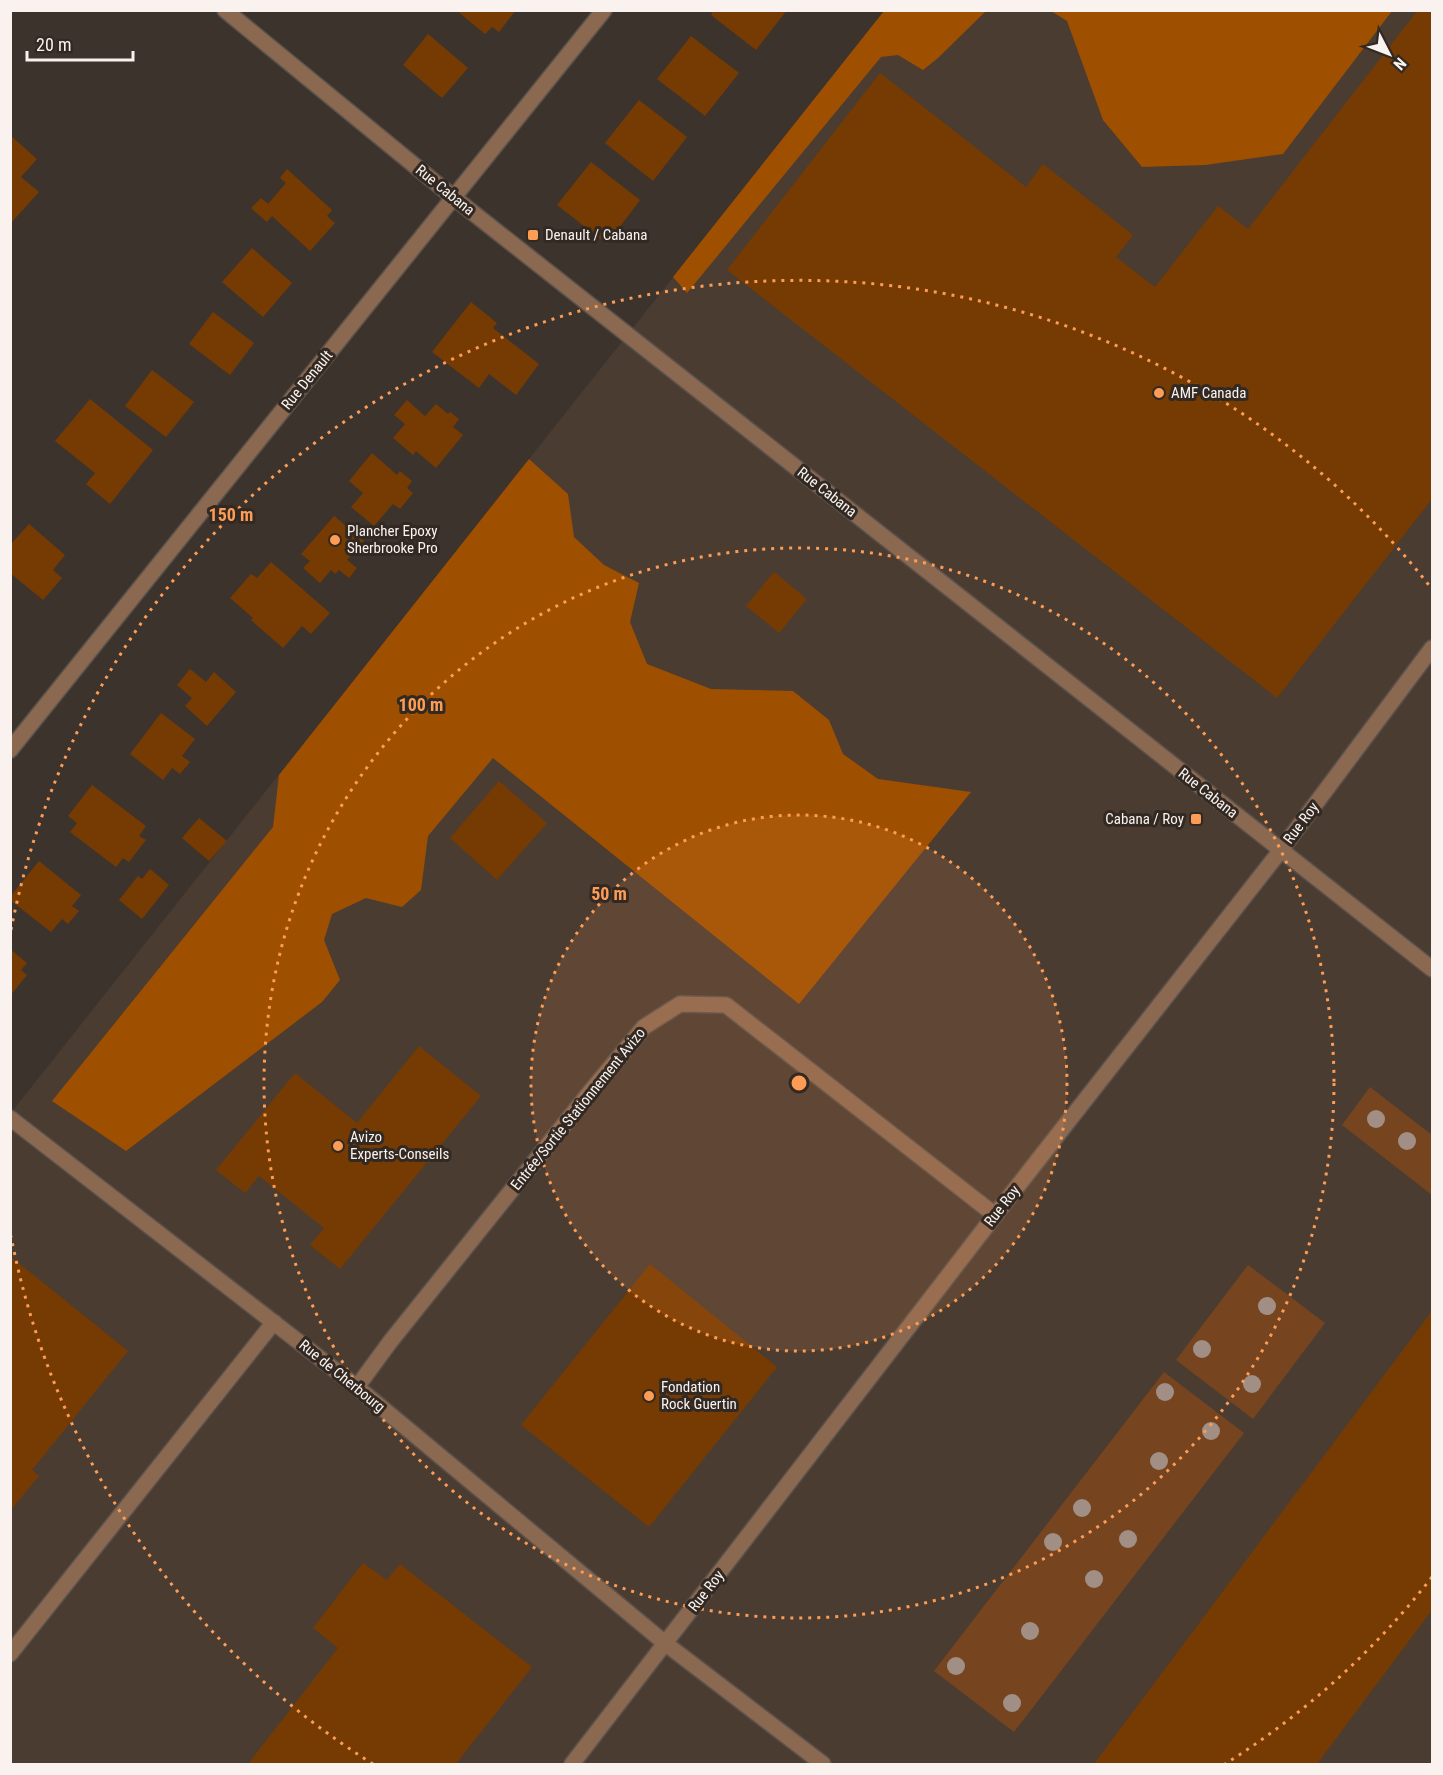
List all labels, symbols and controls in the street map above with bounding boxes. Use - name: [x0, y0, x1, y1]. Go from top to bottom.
- scale bar: [27, 24, 134, 62]
- north arrow: [1359, 24, 1419, 84]
- text: 20 m: [36, 34, 71, 55]
- text: N: [1389, 54, 1410, 74]
- street label: Rue Cabana: [412, 161, 478, 219]
- place label: Denault / Cabana: [545, 226, 647, 244]
- marker: Denault / Cabana: [526, 228, 540, 242]
- street label: Rue Denault: [278, 347, 336, 413]
- place label: AMF Canada: [1171, 384, 1246, 402]
- marker: AMF Canada: [1152, 386, 1166, 400]
- street label: Rue Cabana: [794, 463, 860, 521]
- text: 150 m: [209, 504, 253, 525]
- place label: Plancher Epoxy Sherbrooke Pro: [347, 522, 438, 557]
- marker: Plancher Epoxy Sherbrooke Pro: [328, 533, 342, 547]
- text: 100 m: [399, 694, 443, 715]
- street label: Rue Cabana: [1175, 764, 1241, 822]
- street label: Rue Roy: [1280, 799, 1322, 847]
- place label: Cabana / Roy: [1105, 810, 1184, 828]
- marker: Cabana / Roy: [1189, 812, 1203, 826]
- text: 50 m: [591, 883, 627, 904]
- street label: Entrée/Sortie Stationnement Avizo: [507, 1024, 649, 1194]
- centre of rings: [789, 1073, 809, 1093]
- place label: Avizo Experts-Conseils: [350, 1128, 449, 1163]
- marker: Avizo Experts-Conseils: [331, 1139, 345, 1153]
- street label: Rue Roy: [980, 1182, 1024, 1230]
- street label: Rue de Cherbourg: [296, 1336, 388, 1416]
- place label: Fondation Rock Guertin: [661, 1378, 737, 1413]
- marker: Fondation Rock Guertin: [642, 1389, 656, 1403]
- street label: Rue Roy: [684, 1567, 728, 1615]

